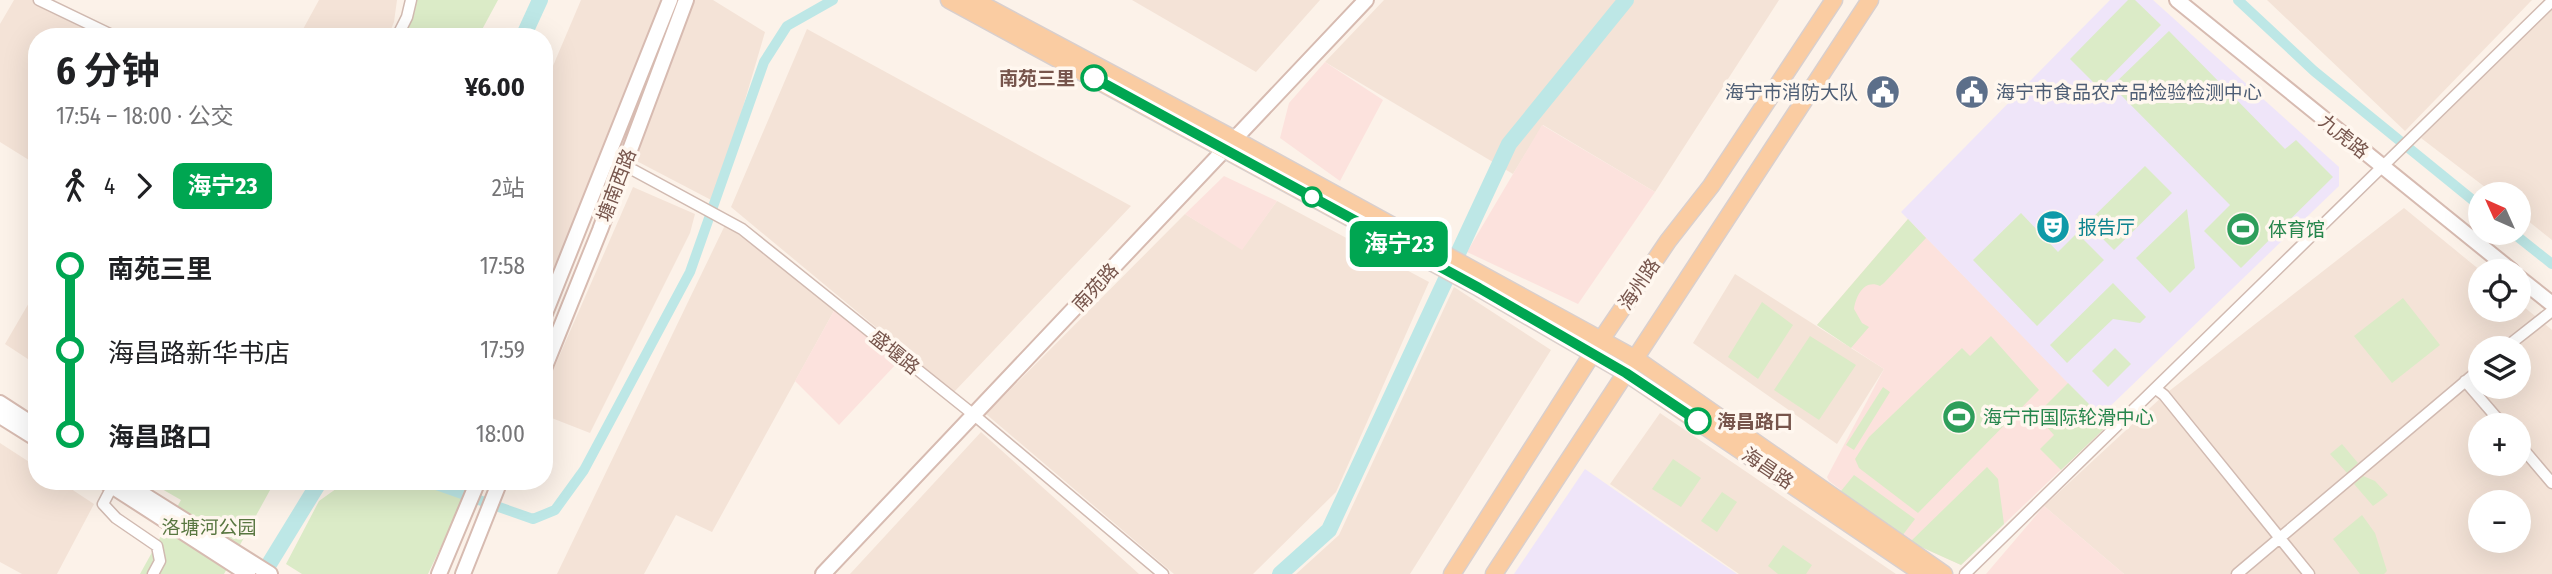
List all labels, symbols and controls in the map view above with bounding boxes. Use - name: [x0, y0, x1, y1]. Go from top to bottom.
- text: 6 分钟: [56, 48, 160, 94]
- marker: 南苑三里: [1081, 65, 1107, 91]
- place label: 南苑三里: [999, 67, 1075, 90]
- text: ¥6.00: [465, 72, 525, 103]
- public building icon: 海宁市消防大队: [1864, 73, 1902, 111]
- public building icon: 海宁市食品农产品检验检测中心: [1953, 73, 1991, 111]
- place label: 海宁市消防大队: [1725, 81, 1858, 104]
- place label: 海宁市食品农产品检验检测中心: [1996, 81, 2262, 104]
- text: 17:54 – 18:00 · 公交: [56, 102, 234, 130]
- street label: 九虎路: [2314, 110, 2373, 163]
- street label: 塘南西路: [592, 146, 641, 225]
- icon: walk: [56, 167, 94, 205]
- icon: forward: [125, 167, 163, 205]
- text: 4: [104, 172, 115, 200]
- text: 海宁23: [187, 172, 258, 200]
- text: 2站: [492, 174, 525, 202]
- north arrow: [2468, 182, 2530, 245]
- map controls: [2468, 182, 2531, 553]
- unlabelled marker: [1302, 187, 1322, 207]
- theatre icon: 报告厅: [2034, 208, 2072, 246]
- sports icon: 体育馆: [2224, 210, 2262, 248]
- place label: 报告厅: [2078, 216, 2135, 239]
- place label: 体育馆: [2268, 218, 2325, 241]
- line badge: 海宁23: [1350, 221, 1448, 267]
- text: 海宁23: [1364, 230, 1434, 258]
- text: 17:58: [480, 252, 525, 280]
- text: 南苑三里: [108, 254, 212, 285]
- street label: 海州路: [1614, 254, 1665, 314]
- street label: 南苑路: [1068, 259, 1123, 316]
- button: locate: [2468, 259, 2531, 322]
- street label: 盛堰路: [865, 326, 924, 379]
- text: 17:59: [480, 336, 525, 364]
- button: layers: [2468, 336, 2531, 399]
- text: 海昌路新华书店: [108, 338, 290, 369]
- sports icon: 海宁市国际轮滑中心: [1940, 398, 1978, 436]
- place label: 海宁市国际轮滑中心: [1983, 406, 2154, 429]
- marker: 海昌路口: [1685, 408, 1711, 434]
- place label: 海昌路口: [1717, 410, 1793, 433]
- button: +: [2468, 413, 2531, 476]
- text: 18:00: [476, 420, 525, 448]
- text: 海昌路口: [108, 422, 212, 453]
- street label: 海昌路: [1738, 443, 1798, 494]
- button: −: [2468, 490, 2531, 553]
- park label: 洛塘河公园: [161, 516, 257, 539]

